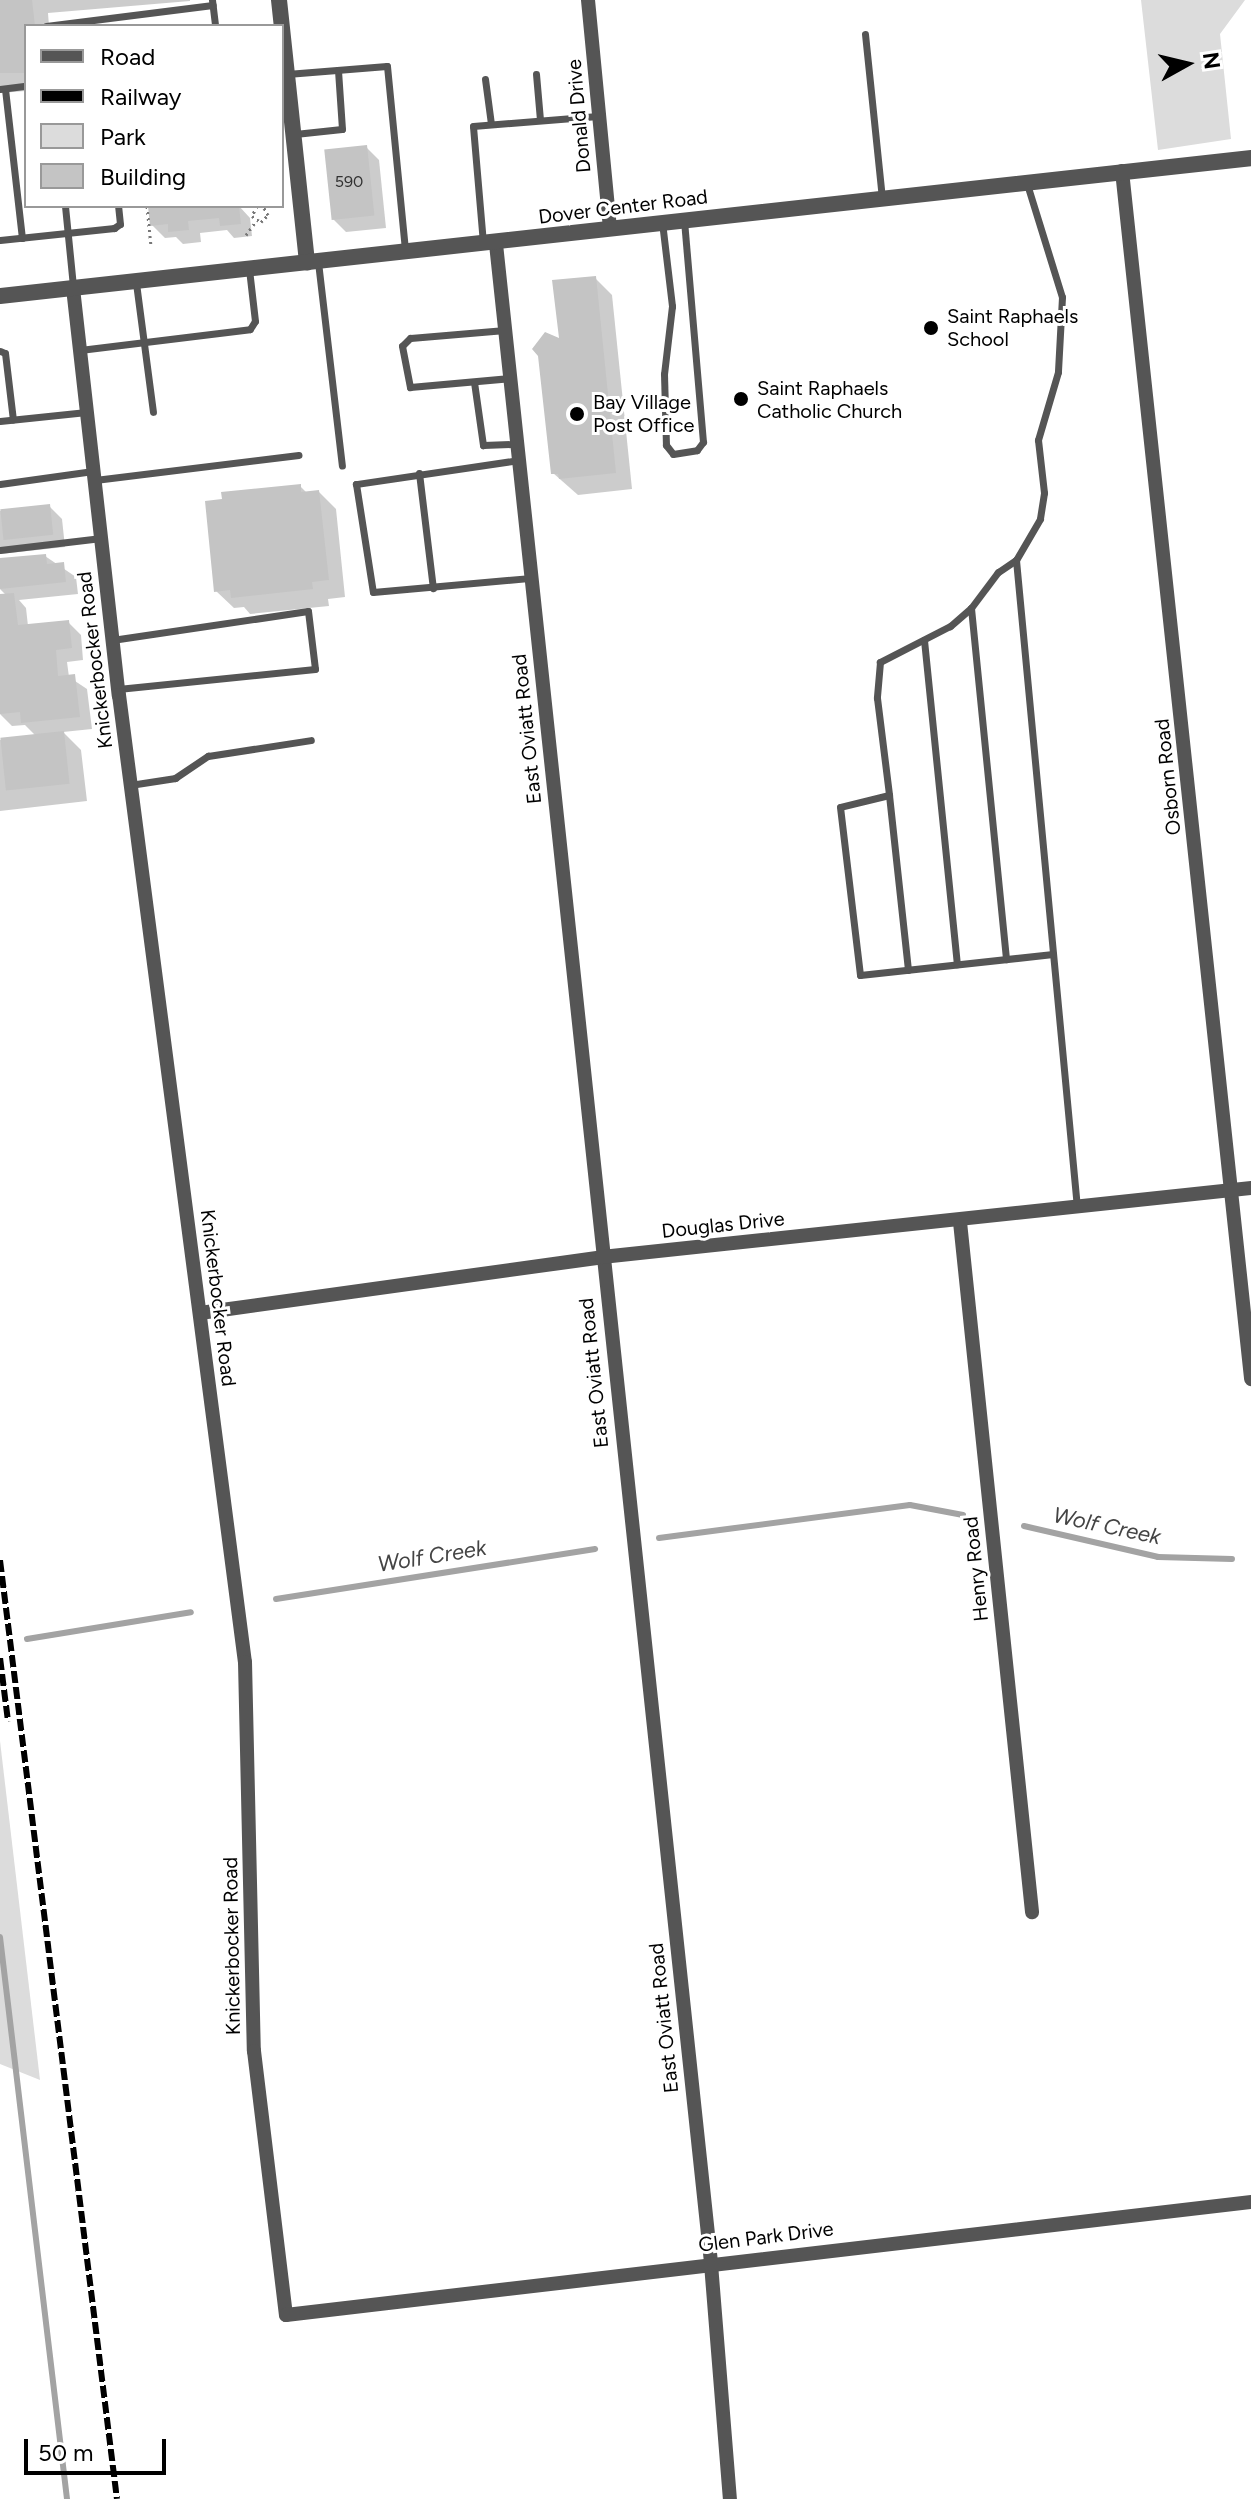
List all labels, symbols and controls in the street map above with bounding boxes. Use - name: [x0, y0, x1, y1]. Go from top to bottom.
- legend: [24, 24, 284, 208]
- north arrow: [1147, 24, 1227, 104]
- text: Road: [100, 42, 155, 71]
- text: N: [1197, 50, 1226, 71]
- street label: Donald Drive: [562, 58, 596, 174]
- text: Railway: [100, 82, 181, 111]
- text: Park: [100, 122, 146, 151]
- text: Building: [100, 162, 186, 191]
- house number: 590: [335, 172, 363, 192]
- street label: Dover Center Road: [537, 185, 709, 229]
- place label: Saint Raphaels School: [947, 304, 1078, 351]
- marker: Saint Raphaels School: [922, 319, 940, 337]
- place label: Saint Raphaels Catholic Church: [757, 376, 902, 423]
- place label: Bay Village Post Office: [593, 390, 694, 437]
- marker: Saint Raphaels Catholic Church: [732, 390, 750, 408]
- marker: Bay Village Post Office: [568, 405, 586, 423]
- street label: Knickerbocker Road: [72, 570, 118, 750]
- street label: East Oviatt Road: [507, 653, 547, 805]
- street label: Osborn Road: [1150, 718, 1186, 836]
- street label: Douglas Drive: [660, 1207, 786, 1243]
- street label: Knickerbocker Road: [195, 1208, 241, 1388]
- street label: East Oviatt Road: [574, 1297, 614, 1449]
- water label: Wolf Creek: [1051, 1502, 1163, 1550]
- street label: Henry Road: [959, 1515, 993, 1623]
- water label: Wolf Creek: [376, 1534, 488, 1578]
- street label: Knickerbocker Road: [218, 1857, 246, 2035]
- street label: East Oviatt Road: [644, 1942, 684, 2094]
- street label: Glen Park Drive: [697, 2217, 835, 2257]
- scale bar: [28, 2423, 170, 2473]
- text: 50 m: [38, 2438, 94, 2467]

